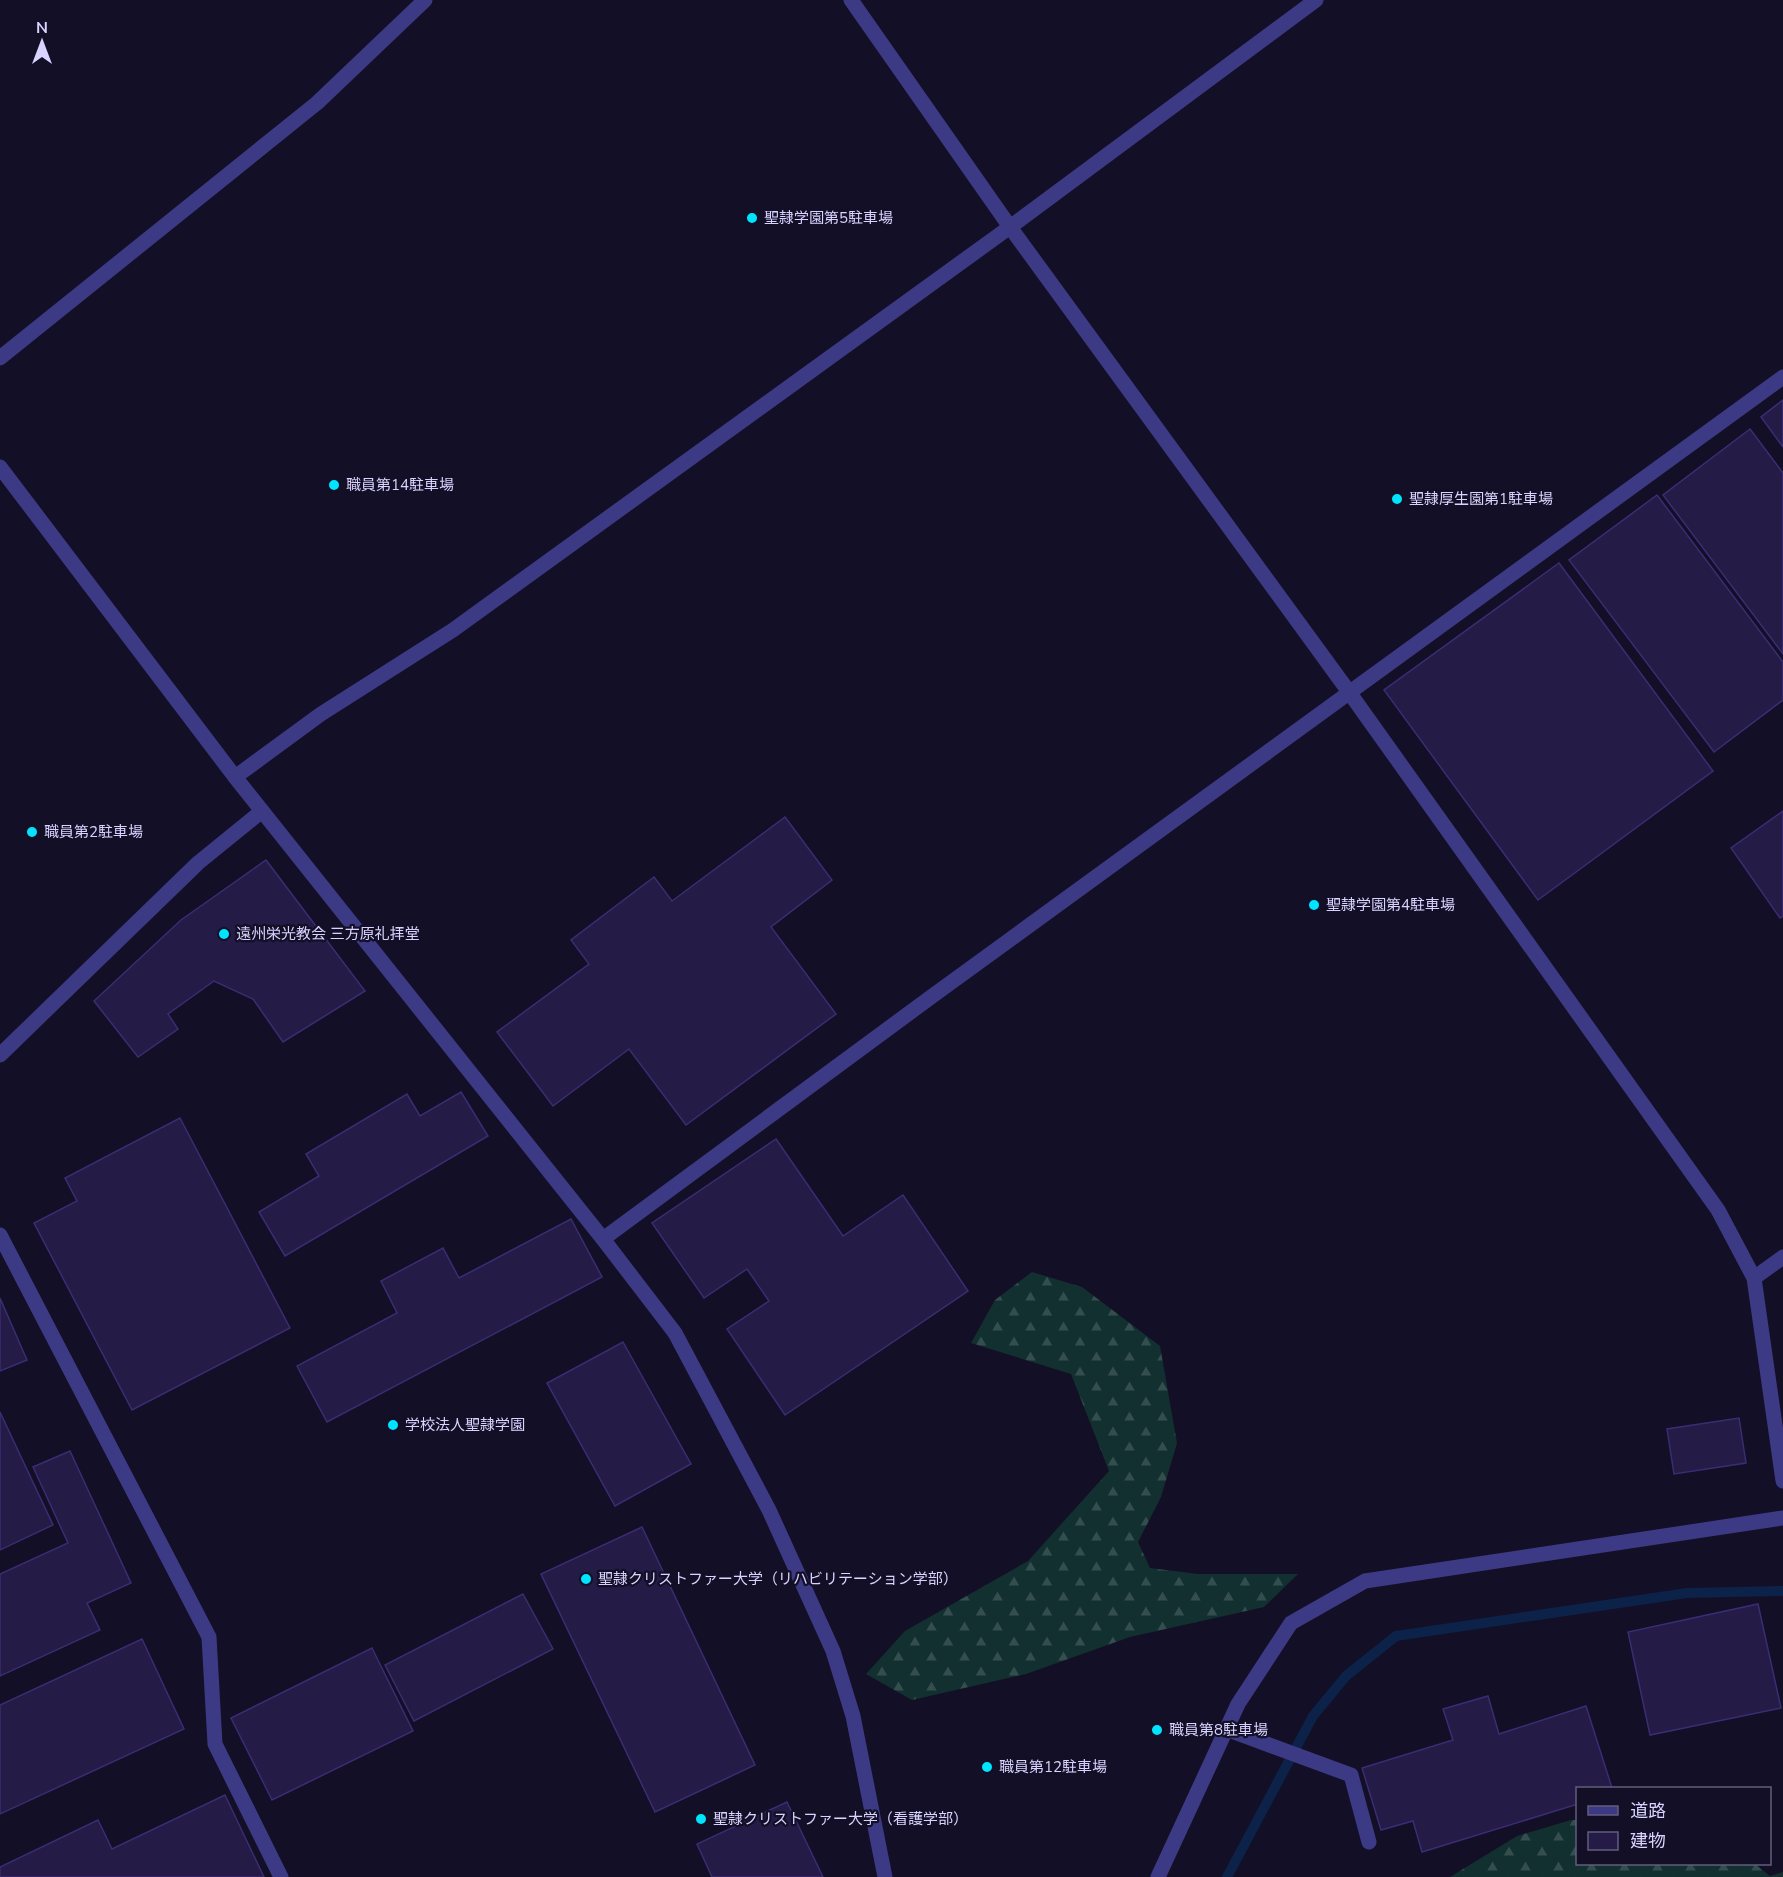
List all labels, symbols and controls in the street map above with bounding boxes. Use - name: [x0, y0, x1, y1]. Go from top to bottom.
- north arrow: [12, 12, 72, 72]
- text: N: [36, 17, 48, 39]
- place label: 聖隷学園第5駐車場: [764, 208, 893, 228]
- marker: 聖隷学園第5駐車場: [745, 211, 759, 225]
- place label: 職員第14駐車場: [346, 475, 454, 495]
- marker: 職員第14駐車場: [327, 478, 341, 492]
- place label: 聖隷厚生園第1駐車場: [1409, 489, 1553, 509]
- marker: 聖隷厚生園第1駐車場: [1390, 492, 1404, 506]
- place label: 職員第2駐車場: [44, 822, 143, 842]
- marker: 職員第2駐車場: [25, 825, 39, 839]
- place label: 聖隷学園第4駐車場: [1326, 895, 1455, 915]
- marker: 聖隷学園第4駐車場: [1307, 898, 1321, 912]
- place label: 遠州栄光教会 三方原礼拝堂: [236, 924, 420, 944]
- marker: 遠州栄光教会 三方原礼拝堂: [217, 927, 231, 941]
- place label: 学校法人聖隷学園: [405, 1415, 525, 1435]
- marker: 学校法人聖隷学園: [386, 1418, 400, 1432]
- place label: 聖隷クリストファー大学（リハビリテーション学部）: [598, 1569, 958, 1589]
- marker: 聖隷クリストファー大学（リハビリテーション学部）: [579, 1572, 593, 1586]
- place label: 職員第8駐車場: [1169, 1720, 1268, 1740]
- marker: 職員第8駐車場: [1150, 1723, 1164, 1737]
- place label: 職員第12駐車場: [999, 1757, 1107, 1777]
- marker: 職員第12駐車場: [980, 1760, 994, 1774]
- legend: [1576, 1787, 1771, 1865]
- text: 道路: [1630, 1799, 1666, 1823]
- place label: 聖隷クリストファー大学（看護学部）: [713, 1809, 968, 1829]
- marker: 聖隷クリストファー大学（看護学部）: [694, 1812, 708, 1826]
- text: 建物: [1630, 1829, 1666, 1853]

